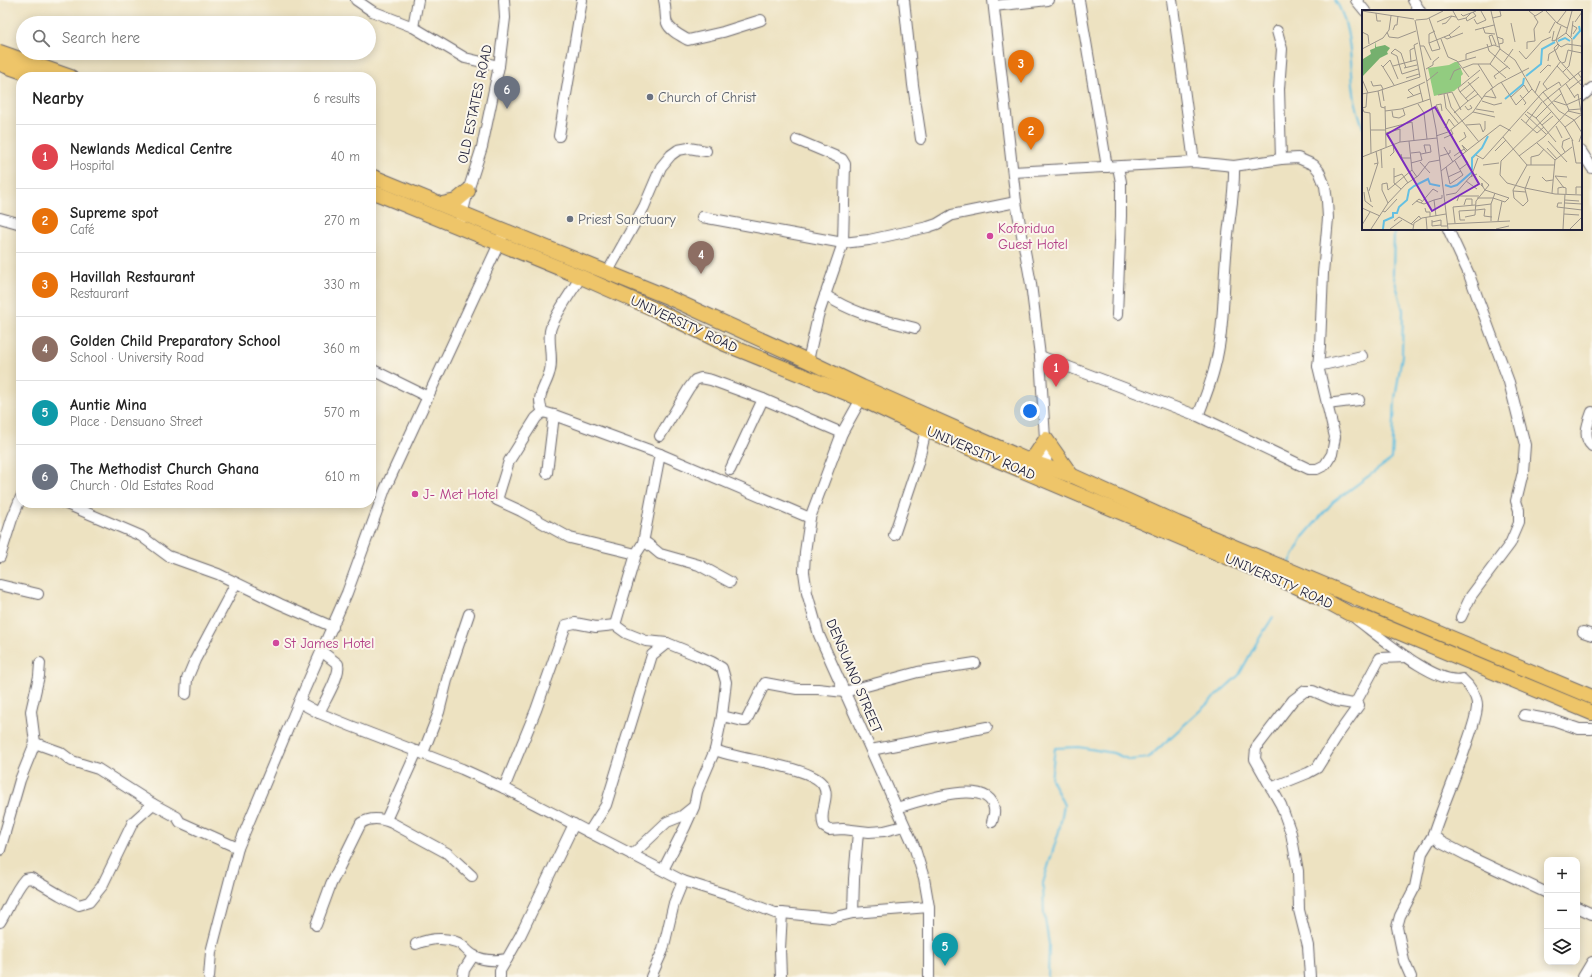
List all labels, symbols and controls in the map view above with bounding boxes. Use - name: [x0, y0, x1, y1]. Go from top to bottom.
- inset map: [1362, 10, 1582, 230]
- search box: [16, 16, 376, 60]
- icon: search: [30, 27, 52, 49]
- text: Search here: [62, 29, 140, 47]
- street label: OLD ESTATES ROAD: [454, 43, 496, 165]
- pin: 3: [1008, 50, 1034, 83]
- pin: 6: [494, 76, 520, 109]
- text: Nearby: [32, 89, 83, 108]
- place label: Church of Christ: [658, 89, 757, 106]
- text: 6 results: [313, 91, 360, 106]
- marker: Church of Christ: [645, 92, 655, 102]
- pin: 2: [1018, 117, 1044, 150]
- text: Newlands Medical Centre: [70, 140, 232, 158]
- text: 1: [42, 149, 48, 164]
- text: 40 m: [331, 149, 360, 164]
- text: Hospital: [70, 158, 114, 173]
- text: Supreme spot: [70, 204, 158, 222]
- place label: Priest Sanctuary: [578, 211, 676, 228]
- text: 2: [42, 213, 48, 228]
- text: 270 m: [324, 213, 360, 228]
- marker: Priest Sanctuary: [565, 214, 575, 224]
- place label: Koforidua Guest Hotel: [998, 220, 1068, 253]
- text: Café: [70, 222, 94, 237]
- marker: Koforidua Guest Hotel: [985, 231, 995, 241]
- pin: 4: [688, 241, 714, 274]
- text: Havillah Restaurant: [70, 268, 195, 286]
- text: 3: [42, 277, 48, 292]
- text: 330 m: [324, 277, 360, 292]
- text: Restaurant: [70, 286, 129, 301]
- street label: UNIVERSITY ROAD: [628, 292, 741, 356]
- text: Golden Child Preparatory School: [70, 332, 281, 350]
- text: 4: [42, 341, 48, 356]
- text: 360 m: [323, 341, 360, 356]
- text: School · University Road: [70, 350, 204, 365]
- pin: 1: [1043, 354, 1069, 387]
- text: Auntie Mina: [70, 396, 147, 414]
- your location: [1020, 401, 1040, 421]
- text: 5: [42, 405, 48, 420]
- text: 570 m: [324, 405, 360, 420]
- text: Place · Densuano Street: [70, 414, 202, 429]
- street label: UNIVERSITY ROAD: [924, 422, 1038, 484]
- text: The Methodist Church Ghana: [70, 460, 259, 478]
- text: 6: [42, 469, 48, 484]
- text: 610 m: [325, 469, 360, 484]
- text: Church · Old Estates Road: [70, 478, 214, 493]
- place label: J- Met Hotel: [423, 486, 498, 503]
- marker: J- Met Hotel: [410, 489, 420, 499]
- street label: UNIVERSITY ROAD: [1222, 550, 1336, 613]
- street label: DENSUANO STREET: [822, 616, 886, 736]
- place label: St James Hotel: [284, 635, 374, 652]
- marker: St James Hotel: [271, 638, 281, 648]
- map controls: [1544, 857, 1580, 965]
- button: +: [1544, 857, 1580, 893]
- button: −: [1544, 893, 1580, 929]
- button: layers: [1544, 929, 1580, 965]
- pin: 5: [932, 933, 958, 966]

